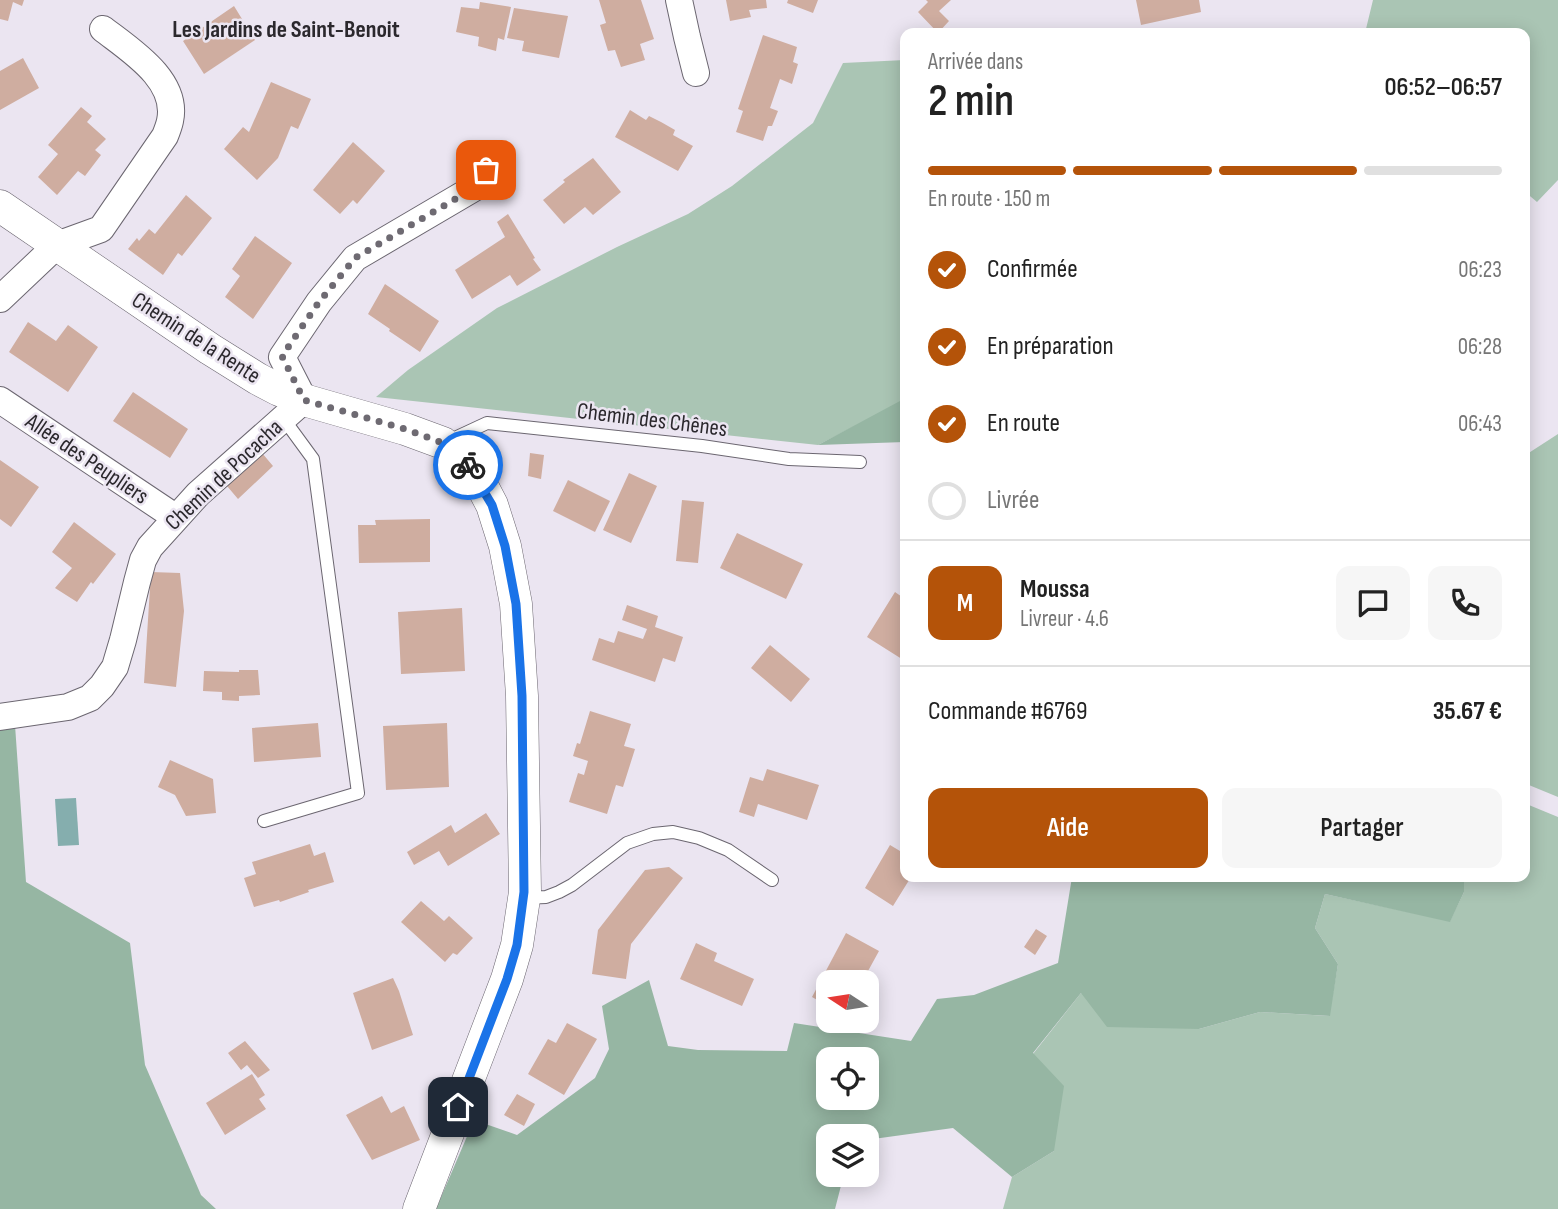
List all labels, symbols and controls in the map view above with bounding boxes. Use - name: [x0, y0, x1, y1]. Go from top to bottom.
- district label: Les Jardins de Saint-Benoit: [172, 15, 400, 44]
- text: Arrivée dans: [928, 48, 1023, 76]
- text: 06:52–06:57: [1384, 72, 1502, 103]
- text: 2 min: [928, 74, 1014, 129]
- pin: [456, 140, 516, 200]
- icon: bag: [467, 151, 505, 189]
- text: En route · 150 m: [928, 185, 1050, 213]
- icon: check: [928, 251, 966, 289]
- text: Confirmée: [987, 254, 1078, 285]
- text: 06:23: [1458, 256, 1502, 284]
- street label: Chemin de la Rente: [126, 286, 266, 390]
- icon: check: [928, 328, 966, 366]
- text: En préparation: [987, 331, 1114, 362]
- text: 06:28: [1458, 333, 1502, 361]
- street label: Chemin des Chênes: [575, 397, 729, 443]
- icon: check: [928, 405, 966, 443]
- street label: Allée des Peupliers: [19, 407, 154, 510]
- text: En route: [987, 408, 1060, 439]
- text: 06:43: [1458, 410, 1502, 438]
- street label: Chemin de Pocacha: [160, 414, 288, 536]
- courier: [433, 430, 503, 500]
- icon: bike: [449, 446, 487, 484]
- text: Livrée: [987, 485, 1039, 516]
- button: chat: [1336, 566, 1410, 640]
- button: phone: [1428, 566, 1502, 640]
- text: Moussa: [1020, 574, 1090, 605]
- text: M: [957, 588, 973, 619]
- text: Livreur · 4.6: [1020, 605, 1109, 633]
- text: Commande #6769: [928, 696, 1087, 727]
- text: 35.67 €: [1433, 696, 1502, 727]
- button: Aide: [928, 788, 1208, 868]
- button: Partager: [1222, 788, 1502, 868]
- north arrow: [816, 970, 878, 1032]
- map controls: [816, 970, 879, 1187]
- button: locate: [816, 1047, 879, 1110]
- pin: [428, 1077, 488, 1137]
- icon: home: [439, 1088, 477, 1126]
- button: layers: [816, 1124, 879, 1187]

